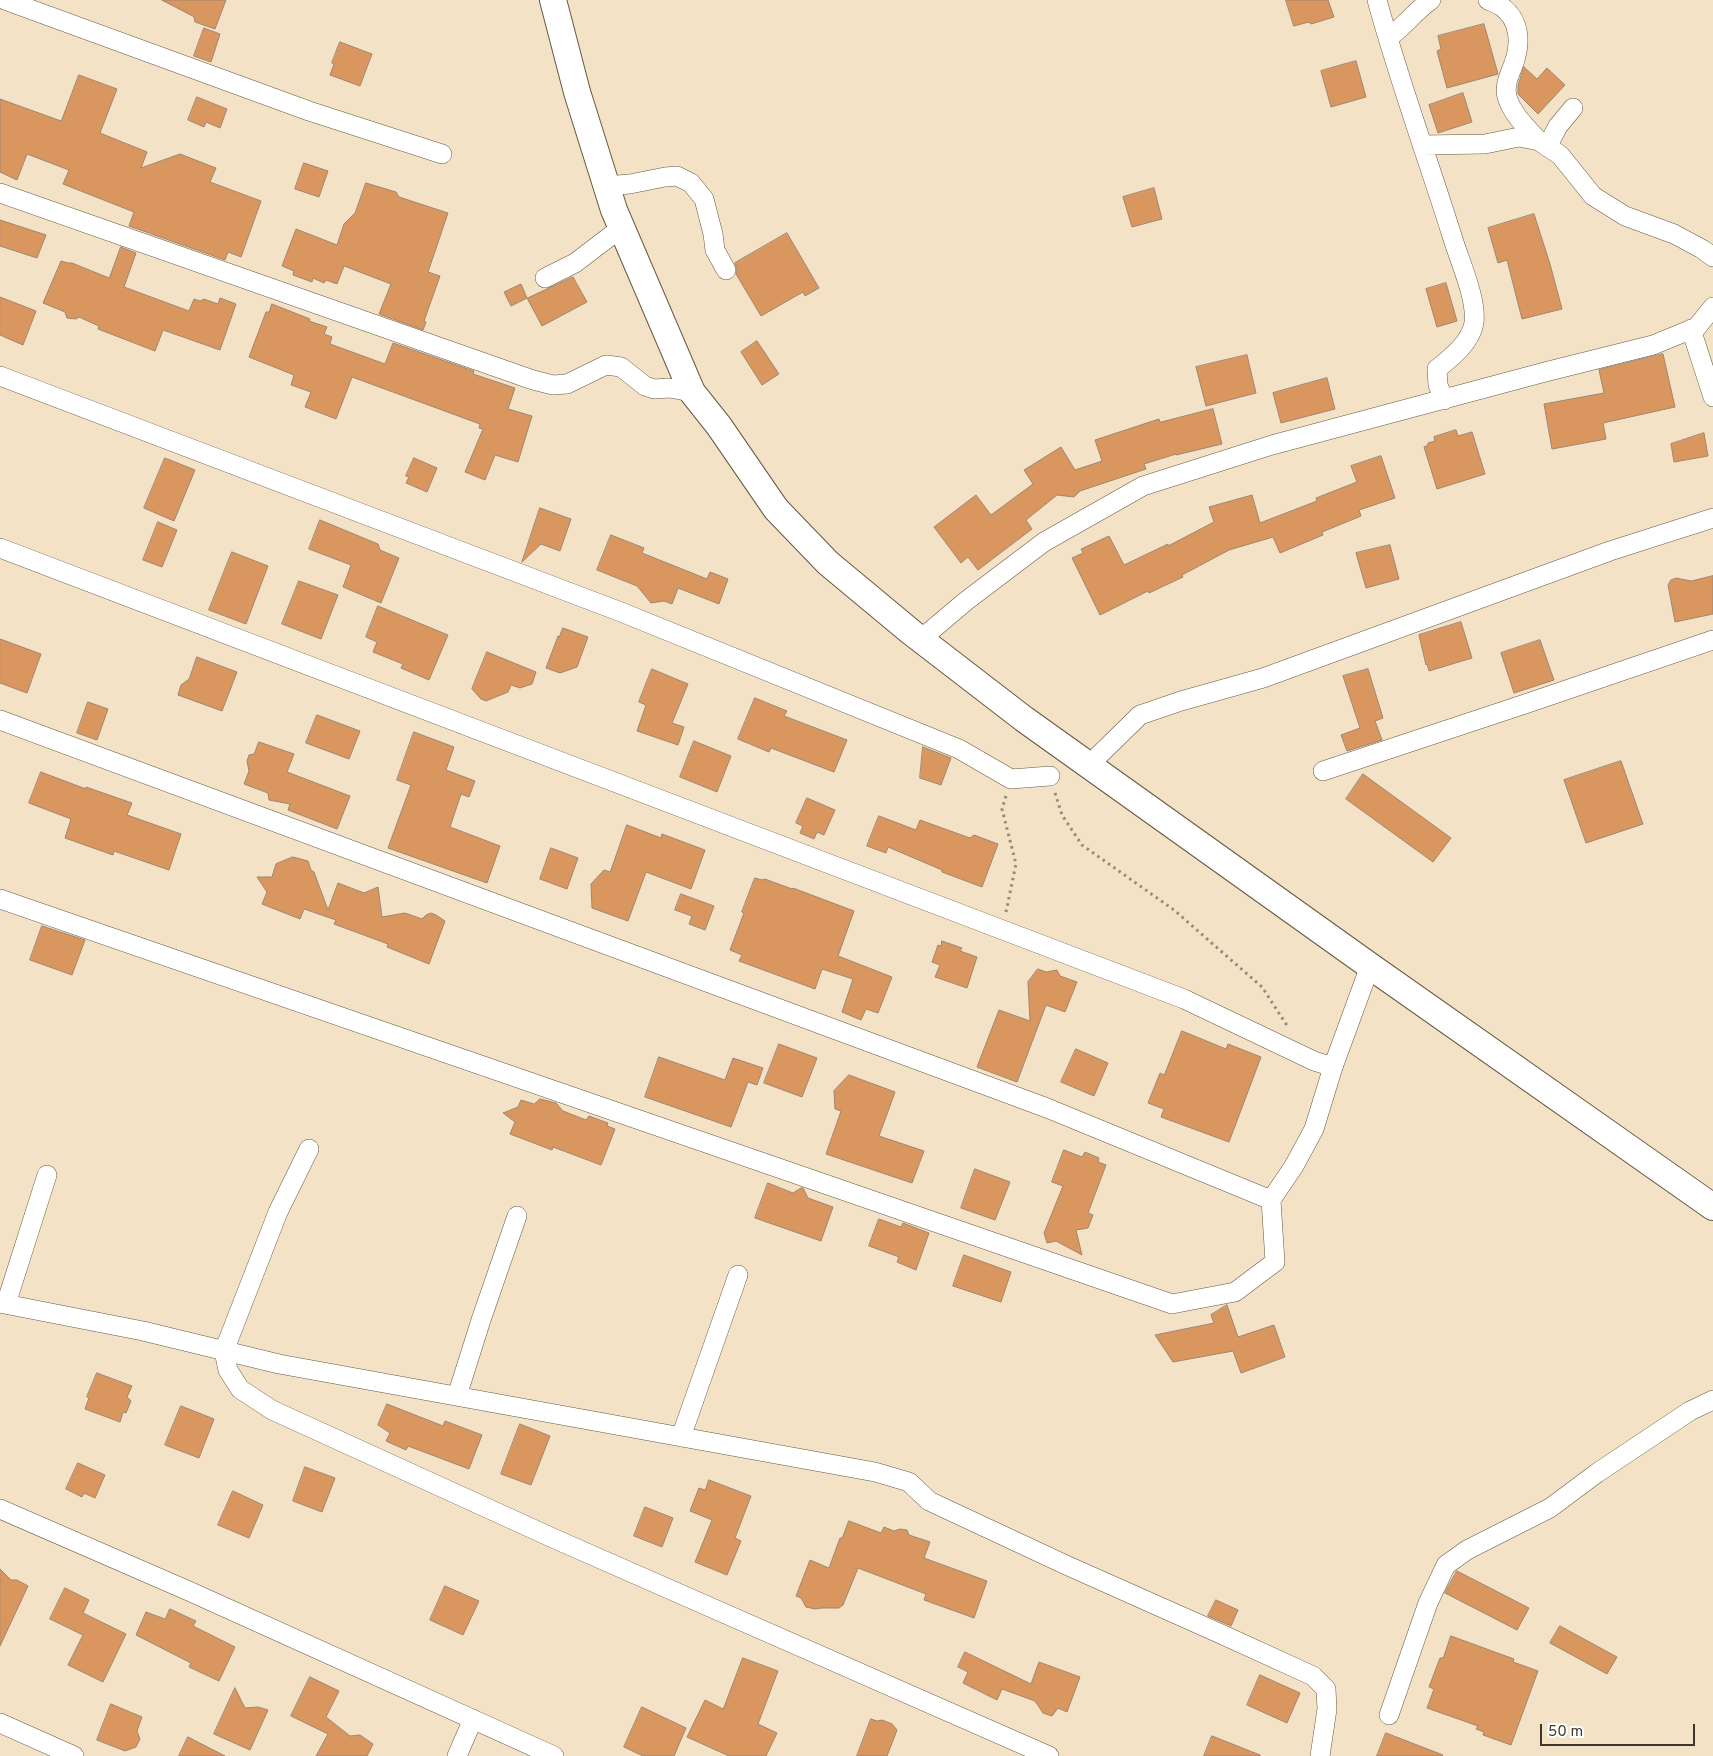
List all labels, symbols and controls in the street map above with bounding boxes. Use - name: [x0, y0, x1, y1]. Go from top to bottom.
- scale bar: [1543, 1714, 1698, 1746]
- text: 50 m: [1548, 1723, 1583, 1742]

